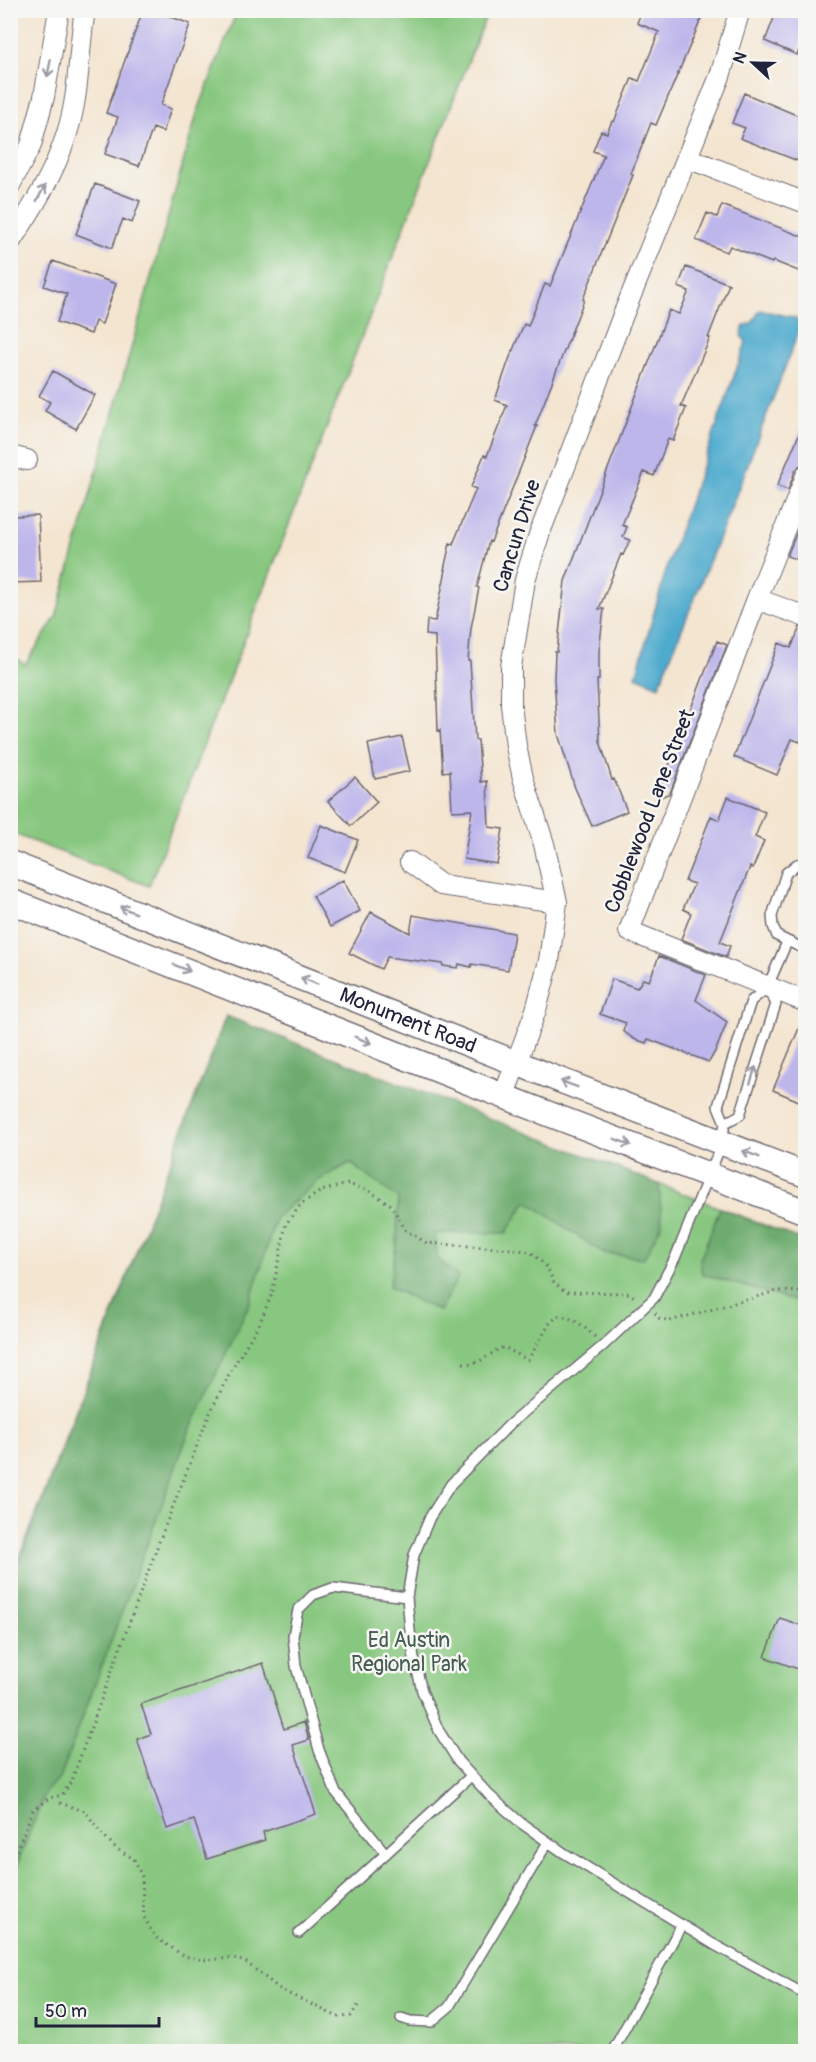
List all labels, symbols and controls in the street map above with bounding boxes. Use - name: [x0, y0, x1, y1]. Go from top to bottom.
- north arrow: [723, 33, 783, 93]
- text: N: [729, 49, 751, 67]
- one-way arrow: [43, 58, 54, 77]
- one-way arrow: [36, 184, 47, 202]
- street label: Cancun Drive: [487, 476, 547, 596]
- street label: Cobblewood Lane Street: [599, 705, 702, 917]
- one-way arrow: [119, 904, 138, 915]
- one-way arrow: [172, 964, 191, 975]
- one-way arrow: [301, 975, 319, 986]
- street label: Monument Road: [336, 981, 480, 1059]
- one-way arrow: [354, 1035, 372, 1046]
- one-way arrow: [748, 1066, 759, 1085]
- one-way arrow: [560, 1078, 579, 1089]
- one-way arrow: [613, 1137, 632, 1148]
- one-way arrow: [742, 1148, 761, 1159]
- park label: Ed Austin Regional Park: [351, 1627, 467, 1678]
- scale bar: [36, 1990, 159, 2028]
- text: 50 m: [45, 2000, 87, 2023]

